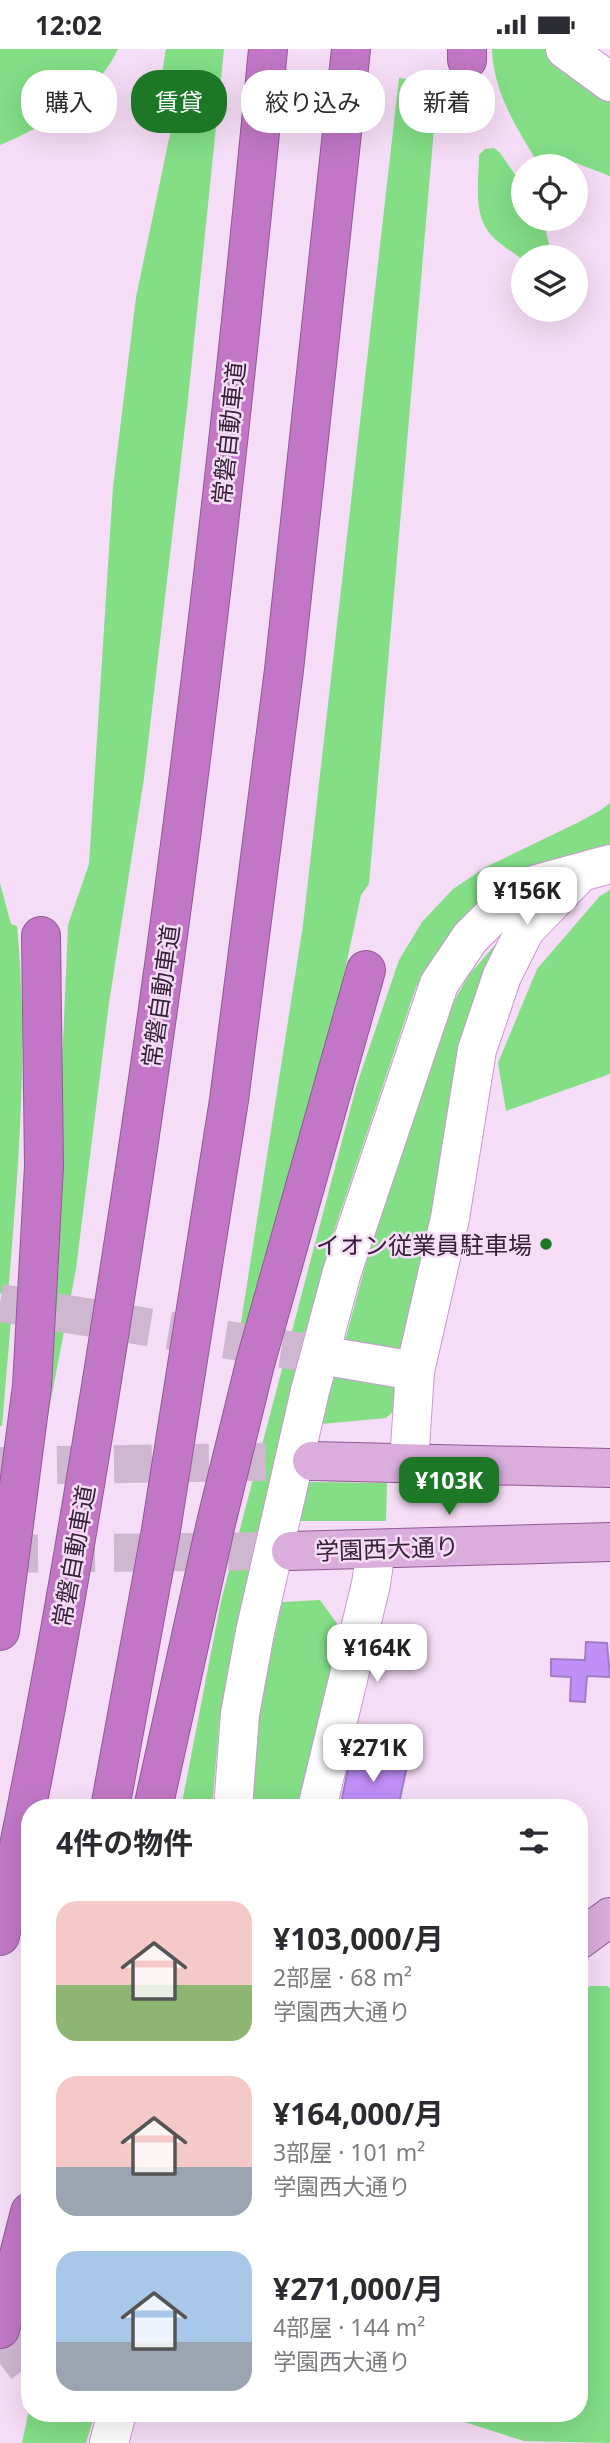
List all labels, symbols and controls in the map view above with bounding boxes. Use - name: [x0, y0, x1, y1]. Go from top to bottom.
- text: 12:02: [35, 7, 102, 43]
- chip: 購入: [21, 70, 117, 133]
- chip: 賃貸: [131, 70, 227, 133]
- chip: 絞り込み: [241, 70, 385, 133]
- chip: 新着: [399, 70, 495, 133]
- map controls: [511, 154, 588, 322]
- button: locate: [511, 154, 588, 231]
- button: layers: [511, 245, 588, 322]
- street label: 常磐自動車道: [204, 360, 252, 506]
- pin: ¥156K: [478, 867, 576, 927]
- text: ¥156K: [493, 874, 561, 906]
- street label: 常磐自動車道: [134, 922, 186, 1070]
- place label: イオン従業員駐車場: [316, 1228, 532, 1261]
- marker: イオン従業員駐車場: [538, 1236, 554, 1252]
- pin: ¥103K: [400, 1457, 498, 1517]
- text: ¥103K: [415, 1464, 483, 1496]
- street label: 常磐自動車道: [44, 1482, 102, 1630]
- street label: 学園西大通り: [314, 1529, 460, 1567]
- pin: ¥164K: [328, 1625, 426, 1684]
- text: ¥164K: [343, 1631, 411, 1663]
- pin: ¥271K: [324, 1725, 422, 1784]
- text: ¥271K: [339, 1731, 407, 1763]
- text: 4件の物件: [56, 1822, 193, 1863]
- icon: filters: [515, 1822, 553, 1860]
- text: ¥103,000/月: [273, 1918, 444, 1959]
- icon: home: [112, 1929, 196, 2013]
- text: 2部屋 · 68 m²: [273, 1961, 412, 1993]
- text: 学園西大通り: [273, 1995, 411, 2027]
- text: ¥164,000/月: [273, 2093, 444, 2134]
- icon: home: [112, 2104, 196, 2188]
- text: 3部屋 · 101 m²: [273, 2136, 425, 2168]
- text: 学園西大通り: [273, 2170, 411, 2202]
- text: ¥271,000/月: [273, 2268, 444, 2309]
- icon: home: [112, 2279, 196, 2363]
- text: 4部屋 · 144 m²: [273, 2311, 425, 2343]
- text: 学園西大通り: [273, 2345, 411, 2377]

